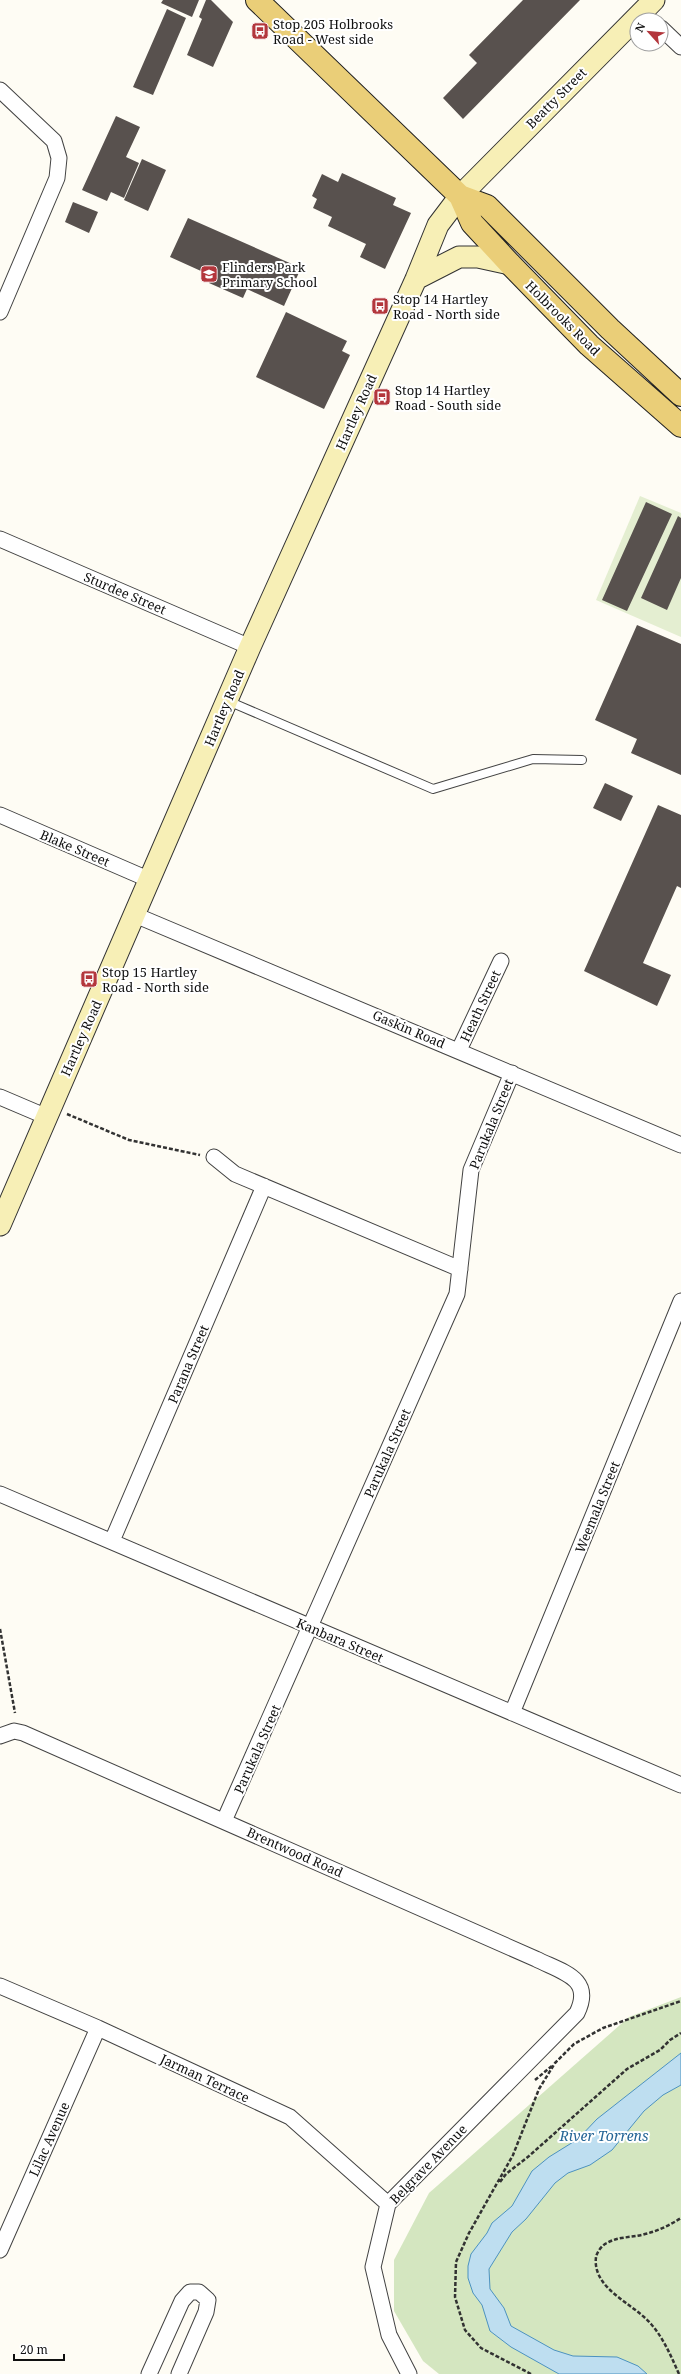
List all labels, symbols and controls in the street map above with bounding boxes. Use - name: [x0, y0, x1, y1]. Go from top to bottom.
- north arrow: [629, 12, 669, 52]
- place label: Stop 205 Holbrooks Road - West side: [273, 15, 393, 48]
- text: N: [631, 20, 648, 35]
- bus stop icon: Stop 205 Holbrooks Road - West side: [250, 21, 270, 41]
- street label: Beatty Street: [522, 63, 591, 132]
- place label: Flinders Park Primary School: [222, 258, 317, 291]
- school or university icon: Flinders Park Primary School: [199, 264, 219, 284]
- street label: Holbrooks Road: [522, 277, 604, 359]
- place label: Stop 14 Hartley Road - North side: [393, 290, 500, 323]
- bus stop icon: Stop 14 Hartley Road - North side: [370, 296, 390, 316]
- street label: Hartley Road: [331, 371, 381, 453]
- place label: Stop 14 Hartley Road - South side: [395, 381, 501, 414]
- bus stop icon: Stop 14 Hartley Road - South side: [372, 387, 392, 407]
- street label: Sturdee Street: [81, 568, 169, 619]
- street label: Hartley Road: [200, 667, 248, 749]
- street label: Blake Street: [38, 825, 113, 871]
- place label: Stop 15 Hartley Road - North side: [102, 963, 209, 996]
- street label: Heath Street: [456, 967, 505, 1045]
- bus stop icon: Stop 15 Hartley Road - North side: [79, 969, 99, 989]
- street label: Hartley Road: [56, 997, 106, 1079]
- street label: Gaskin Road: [370, 1006, 448, 1052]
- street label: Parukala Street: [465, 1076, 517, 1172]
- street label: Parana Street: [163, 1322, 213, 1406]
- street label: Parukala Street: [359, 1405, 415, 1500]
- street label: Weemala Street: [570, 1458, 624, 1555]
- street label: Kanbara Street: [294, 1614, 387, 1667]
- street label: Parukala Street: [229, 1701, 285, 1796]
- street label: Brentwood Road: [244, 1823, 346, 1881]
- street label: Jarman Terrace: [157, 2049, 253, 2107]
- street label: Lilac Avenue: [25, 2099, 73, 2179]
- street label: Belgrave Avenue: [385, 2120, 471, 2208]
- water label: River Torrens: [559, 2126, 649, 2145]
- scale bar: [14, 2336, 64, 2362]
- text: 20 m: [20, 2341, 48, 2358]

